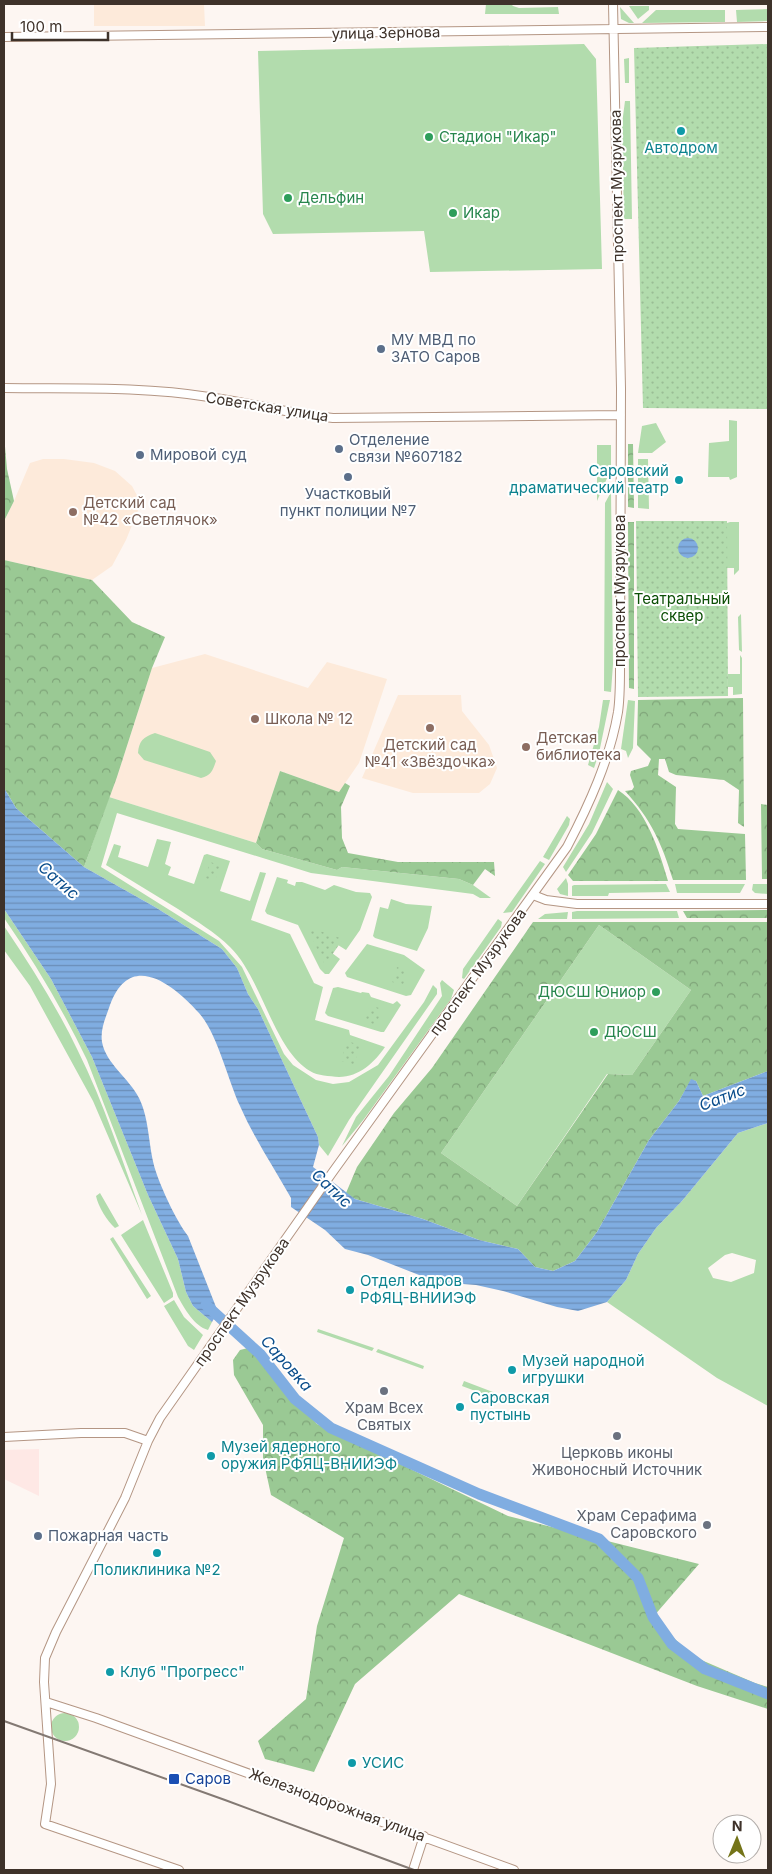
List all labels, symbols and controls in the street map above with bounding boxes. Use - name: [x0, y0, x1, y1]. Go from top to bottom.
- scale bar: [12, 10, 109, 42]
- text: 100 m: [20, 17, 62, 36]
- street label: улица Зернова: [331, 22, 441, 43]
- street label: проспект Музрукова: [606, 110, 627, 262]
- marker: Автодром: [675, 125, 687, 137]
- place label: Стадион "Икар": [439, 127, 557, 146]
- marker: Стадион "Икар": [423, 131, 435, 143]
- place label: Автодром: [644, 138, 718, 157]
- place label: Дельфин: [298, 188, 364, 207]
- marker: Дельфин: [282, 192, 294, 204]
- place label: Икар: [463, 203, 500, 222]
- marker: Икар: [447, 207, 459, 219]
- place label: МУ МВД по ЗАТО Саров: [391, 330, 480, 366]
- marker: МУ МВД по ЗАТО Саров: [375, 343, 387, 355]
- street label: Советская улица: [204, 387, 330, 426]
- place label: Отделение связи №607182: [349, 430, 463, 466]
- marker: Отделение связи №607182: [333, 443, 345, 455]
- place label: Мировой суд: [150, 445, 247, 464]
- marker: Мировой суд: [134, 449, 146, 461]
- place label: Саровский драматический театр: [509, 461, 669, 497]
- marker: Участковый пункт полиции №7: [342, 471, 354, 483]
- marker: Саровский драматический театр: [673, 474, 685, 486]
- place label: Участковый пункт полиции №7: [280, 484, 416, 520]
- place label: Детский сад №42 «Светлячок»: [83, 493, 218, 529]
- marker: Детский сад №42 «Светлячок»: [67, 506, 79, 518]
- street label: проспект Музрукова: [610, 515, 629, 667]
- park label: Театральный сквер: [634, 589, 730, 625]
- place label: Школа № 12: [265, 709, 353, 728]
- marker: Школа № 12: [249, 713, 261, 725]
- marker: Детский сад №41 «Звёздочка»: [424, 722, 436, 734]
- place label: Детская библиотека: [536, 728, 621, 764]
- place label: Детский сад №41 «Звёздочка»: [364, 735, 496, 771]
- marker: Детская библиотека: [520, 741, 532, 753]
- water label: Сатис: [34, 857, 84, 903]
- street label: проспект Музрукова: [425, 904, 530, 1039]
- place label: ДЮСШ Юниор: [538, 982, 646, 1001]
- marker: ДЮСШ Юниор: [650, 986, 662, 998]
- place label: ДЮСШ: [604, 1022, 657, 1041]
- marker: ДЮСШ: [588, 1026, 600, 1038]
- water label: Сатис: [696, 1079, 748, 1115]
- water label: Сатис: [308, 1164, 356, 1212]
- street label: проспект Музрукова: [190, 1234, 293, 1370]
- place label: Отдел кадров РФЯЦ-ВНИИЭФ: [360, 1271, 476, 1307]
- marker: Отдел кадров РФЯЦ-ВНИИЭФ: [344, 1284, 356, 1296]
- water label: Саровка: [257, 1331, 317, 1395]
- place label: Музей народной игрушки: [522, 1351, 645, 1387]
- marker: Музей народной игрушки: [506, 1364, 518, 1376]
- marker: Храм Всех Святых: [378, 1385, 390, 1397]
- place label: Саровская пустынь: [470, 1388, 549, 1424]
- place label: Храм Всех Святых: [345, 1398, 423, 1434]
- marker: Саровская пустынь: [454, 1401, 466, 1413]
- marker: Церковь иконы Живоносный Источник: [611, 1430, 623, 1442]
- place label: Музей ядерного оружия РФЯЦ-ВНИИЭФ: [221, 1437, 397, 1473]
- place label: Церковь иконы Живоносный Источник: [532, 1443, 702, 1479]
- marker: Музей ядерного оружия РФЯЦ-ВНИИЭФ: [205, 1450, 217, 1462]
- place label: Храм Серафима Саровского: [577, 1506, 697, 1542]
- marker: Храм Серафима Саровского: [701, 1519, 713, 1531]
- place label: Пожарная часть: [48, 1526, 169, 1545]
- marker: Пожарная часть: [32, 1530, 44, 1542]
- marker: Поликлиника №2: [151, 1547, 163, 1559]
- place label: Поликлиника №2: [93, 1560, 221, 1579]
- place label: Клуб "Прогресс": [120, 1662, 245, 1681]
- marker: Клуб "Прогресс": [104, 1666, 116, 1678]
- place label: УСИС: [362, 1753, 404, 1772]
- marker: УСИС: [346, 1757, 358, 1769]
- street label: Железнодорожная улица: [246, 1764, 428, 1845]
- place label: Саров: [185, 1769, 231, 1788]
- marker: Саров: [167, 1772, 181, 1786]
- north arrow: [712, 1814, 762, 1864]
- text: N: [732, 1817, 743, 1834]

